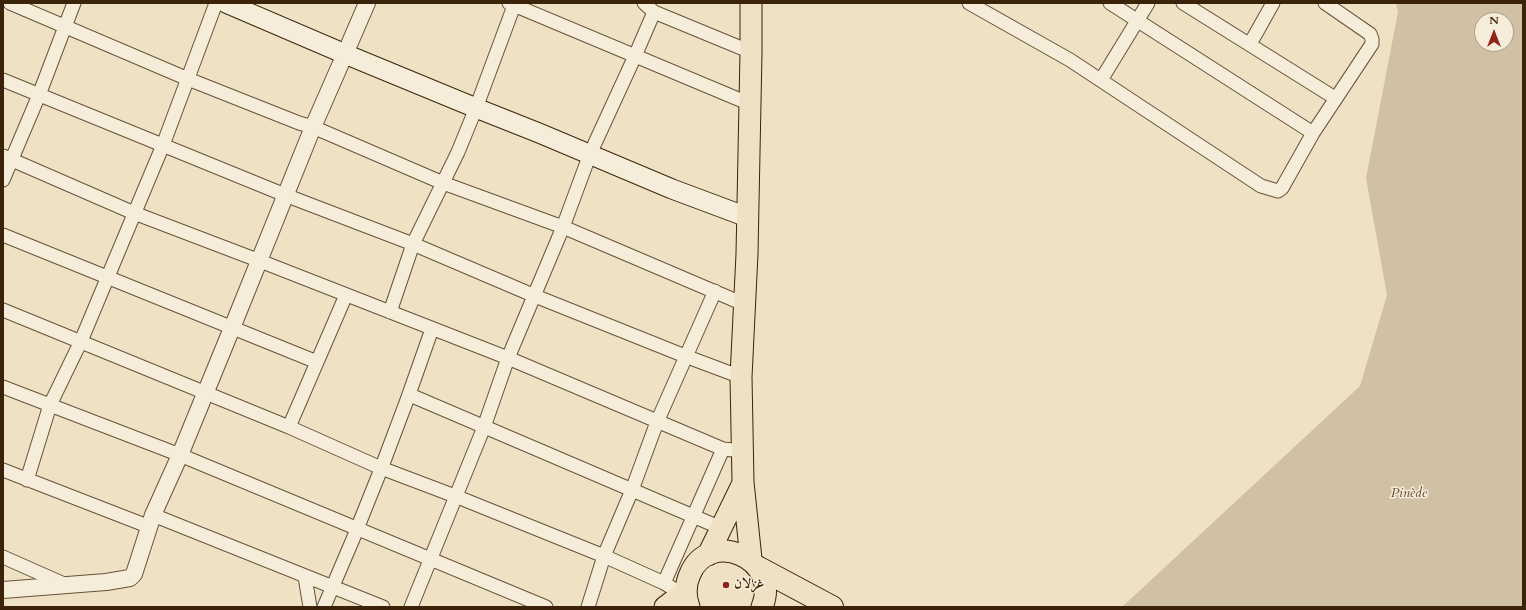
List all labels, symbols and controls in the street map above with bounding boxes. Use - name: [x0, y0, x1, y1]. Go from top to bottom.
- north arrow: [1474, 12, 1514, 52]
- text: N: [1489, 13, 1499, 28]
- park label: Pinède: [1391, 486, 1427, 502]
- place label: غزلان: [734, 577, 764, 593]
- marker: غزلان: [721, 580, 731, 590]

